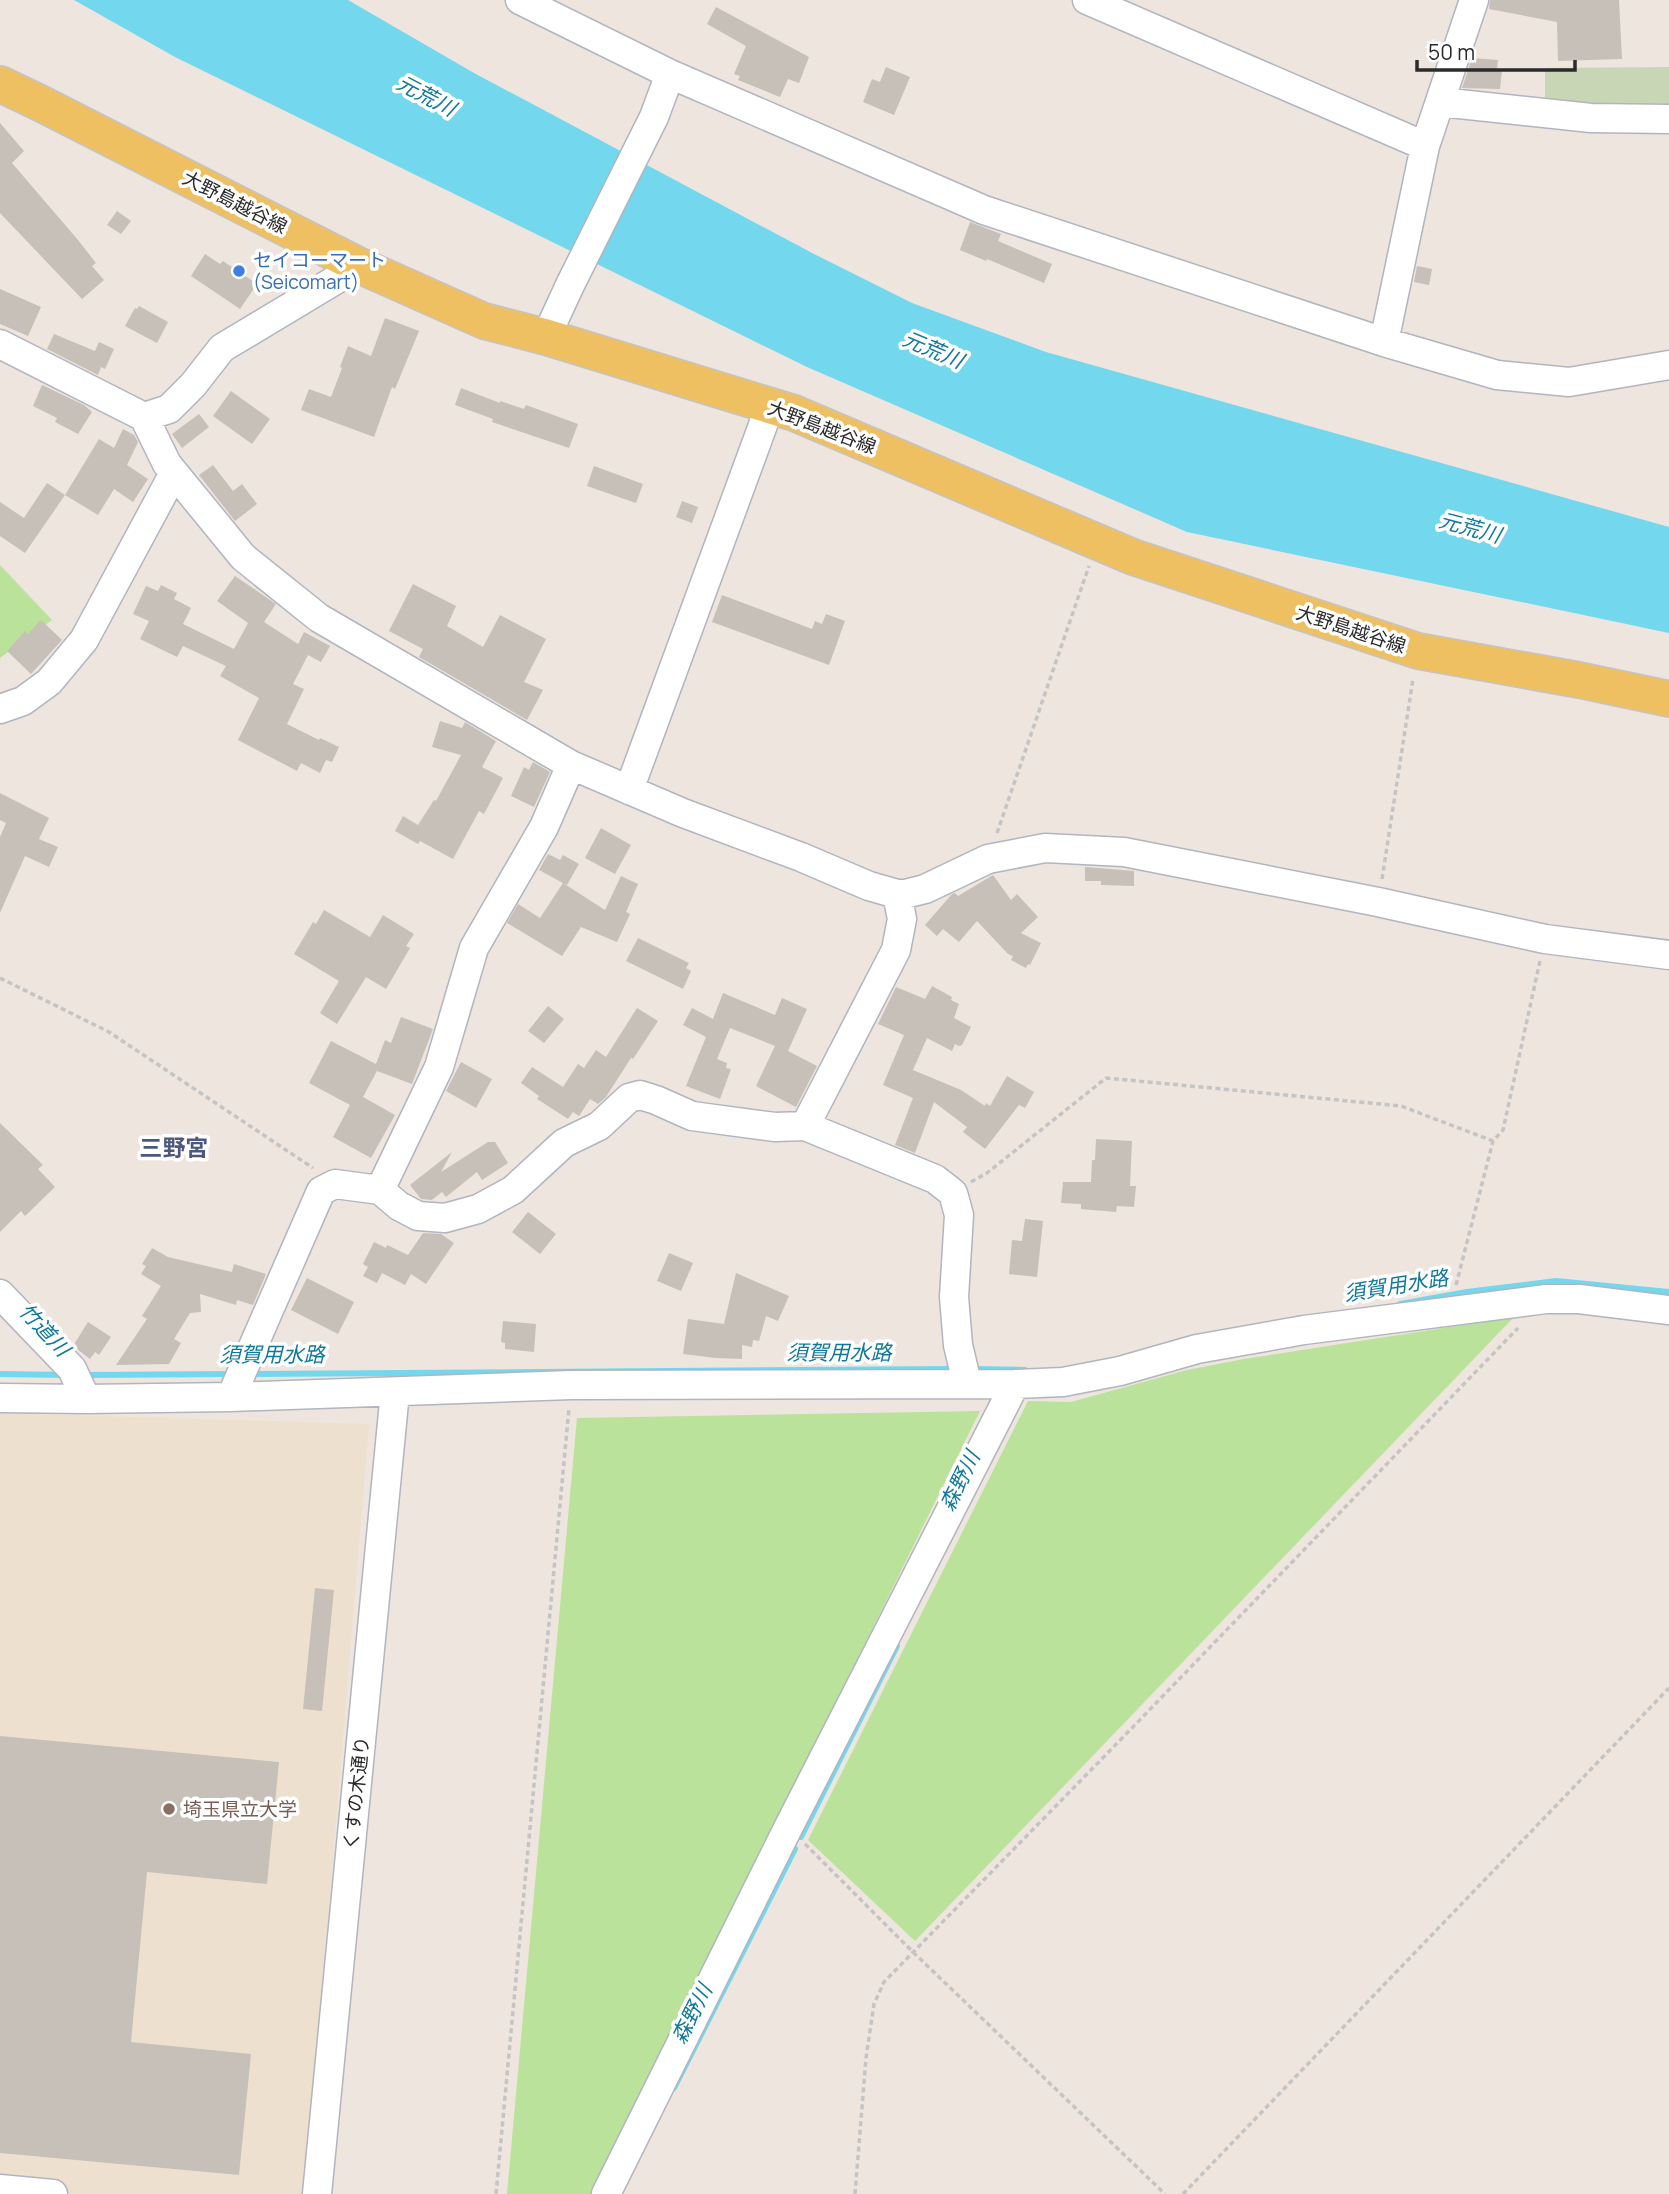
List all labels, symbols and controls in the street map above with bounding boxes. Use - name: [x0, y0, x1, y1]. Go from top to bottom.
- scale bar: [1417, 28, 1574, 72]
- text: 50 m: [1428, 38, 1475, 66]
- water label: 元荒川: [392, 68, 463, 123]
- street label: 大野島越谷線: [178, 165, 292, 239]
- place label: セイコーマート (Seicomart): [253, 247, 386, 295]
- marker: セイコーマート (Seicomart): [231, 263, 247, 279]
- water label: 元荒川: [899, 324, 970, 375]
- street label: 大野島越谷線: [764, 394, 880, 460]
- water label: 元荒川: [1436, 505, 1506, 549]
- street label: 大野島越谷線: [1293, 599, 1409, 659]
- district label: 三野宮: [140, 1131, 209, 1163]
- water label: 須賀用水路: [1342, 1263, 1452, 1307]
- water label: 竹道川: [13, 1297, 78, 1363]
- water label: 須賀用水路: [787, 1338, 893, 1366]
- water label: 須賀用水路: [220, 1340, 326, 1368]
- water label: 森野川: [933, 1444, 986, 1515]
- street label: くすの木通り: [337, 1735, 375, 1851]
- place label: 埼玉県立大学: [183, 1796, 297, 1822]
- marker: 埼玉県立大学: [161, 1801, 177, 1817]
- water label: 森野川: [664, 1977, 719, 2048]

